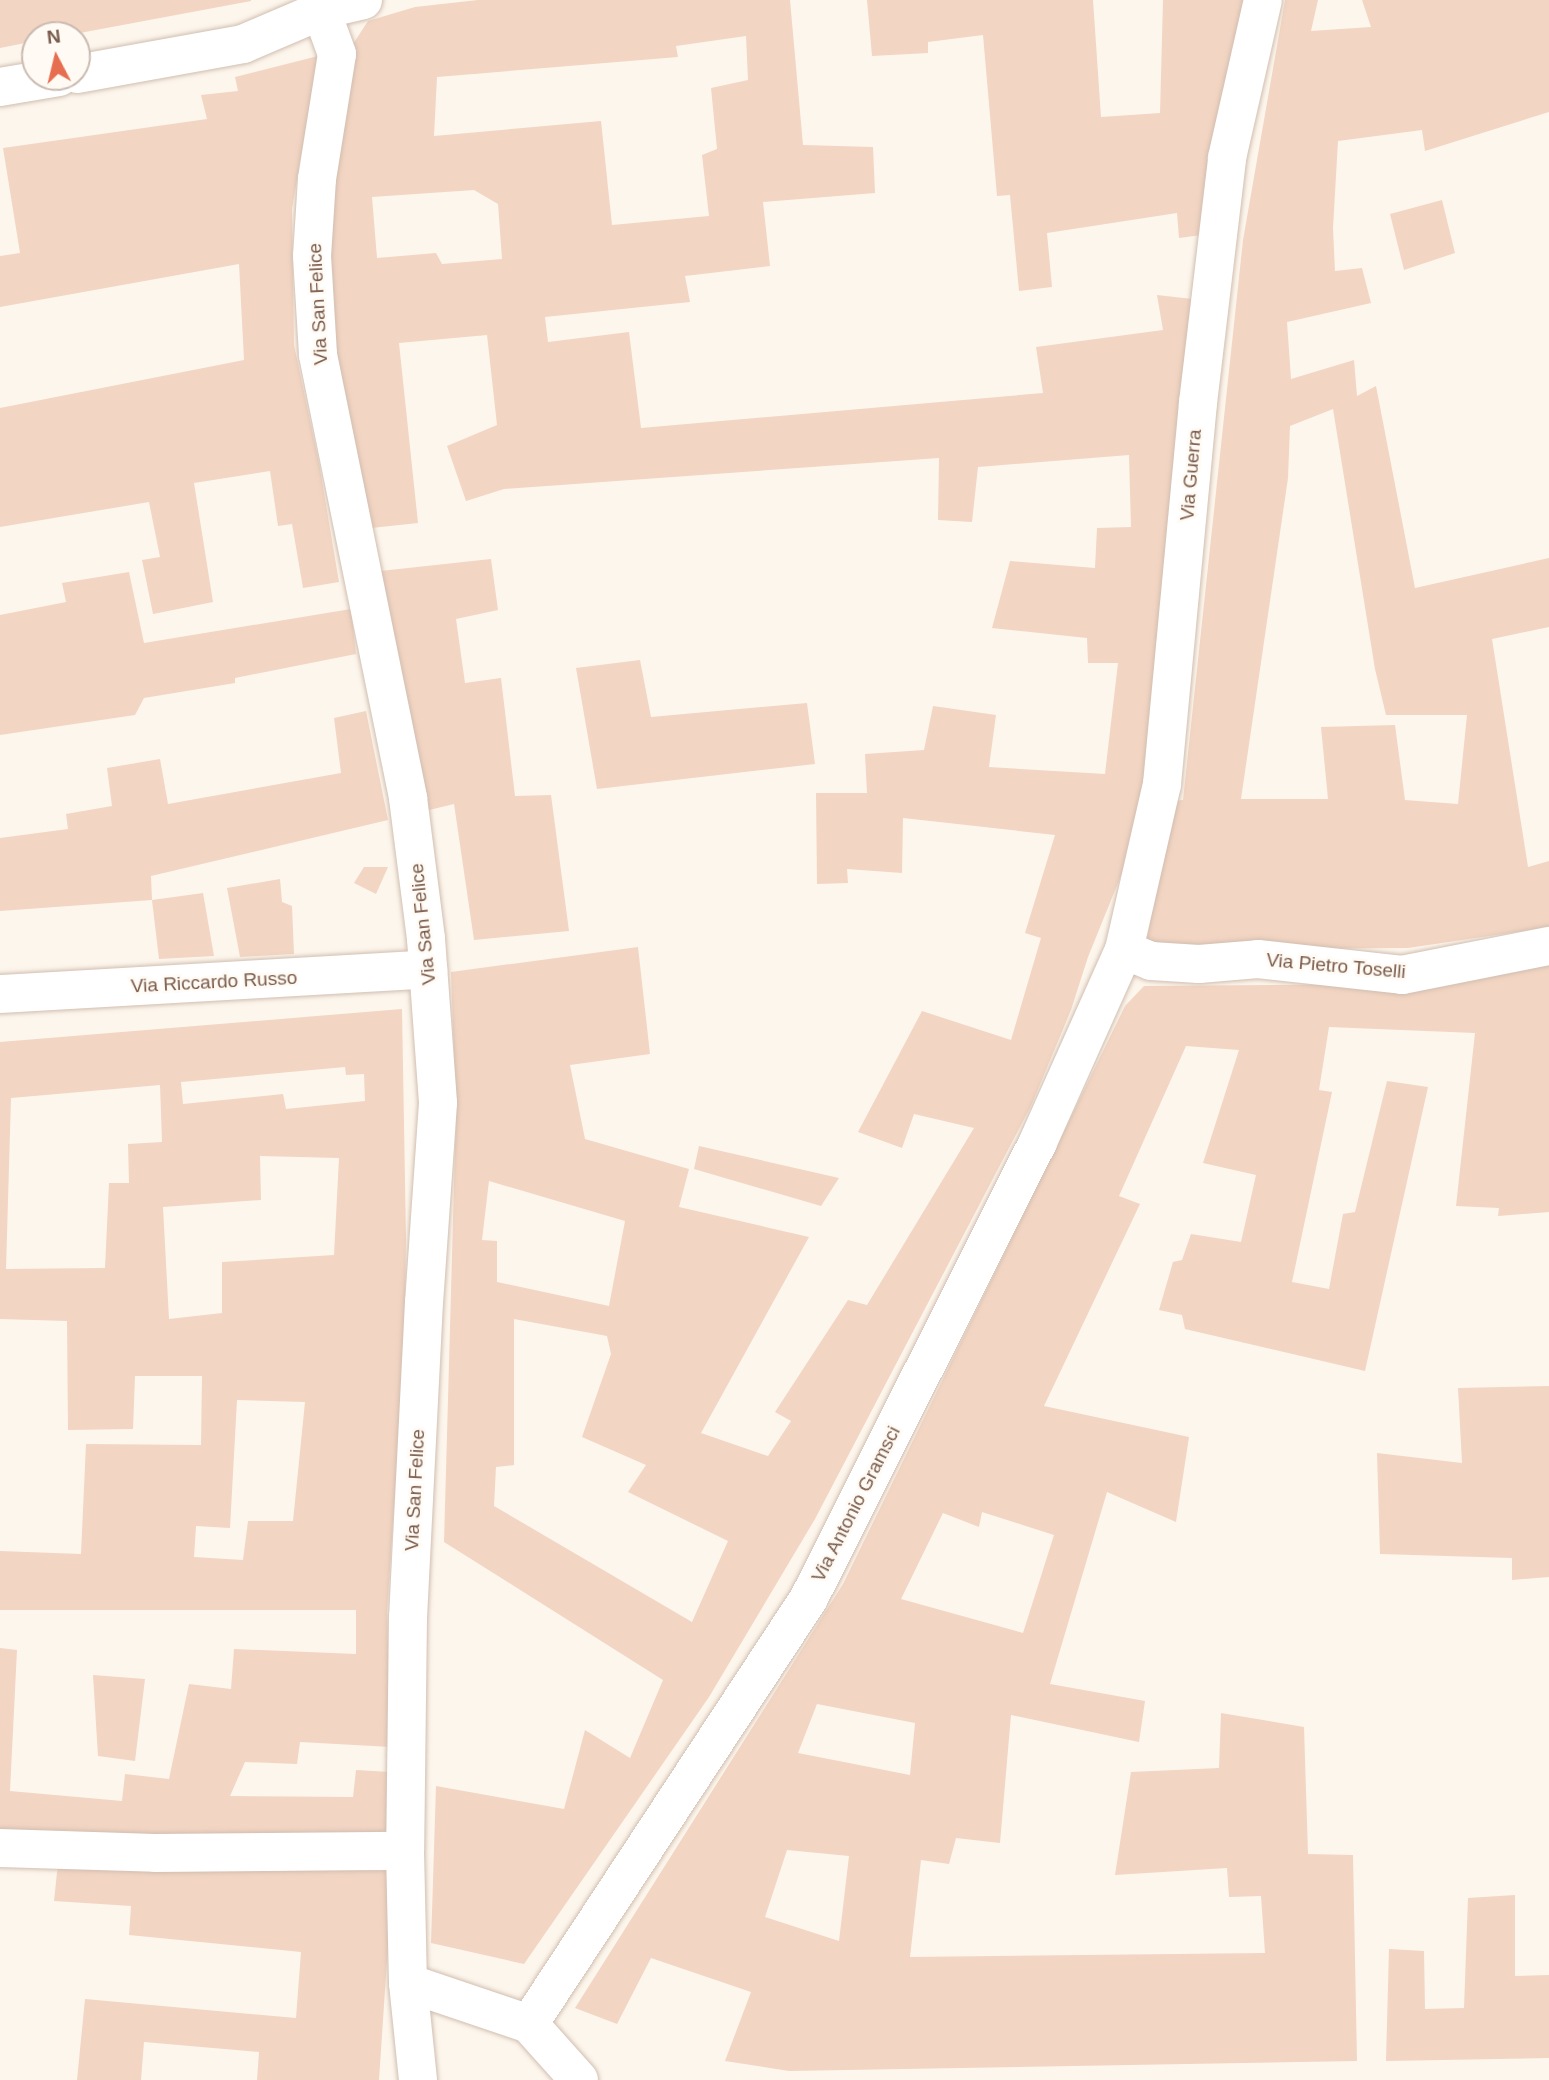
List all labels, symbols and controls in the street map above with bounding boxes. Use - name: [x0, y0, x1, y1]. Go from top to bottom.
- north arrow: [21, 21, 91, 91]
- text: N: [46, 25, 62, 48]
- street label: Via San Felice: [303, 242, 333, 366]
- street label: Via Guerra: [1176, 428, 1206, 522]
- street label: Via San Felice: [405, 862, 441, 986]
- street label: Via Pietro Toselli: [1265, 949, 1407, 983]
- street label: Via Riccardo Russo: [130, 966, 298, 998]
- street label: Via Antonio Gramsci: [807, 1422, 905, 1586]
- street label: Via San Felice: [400, 1428, 430, 1552]

